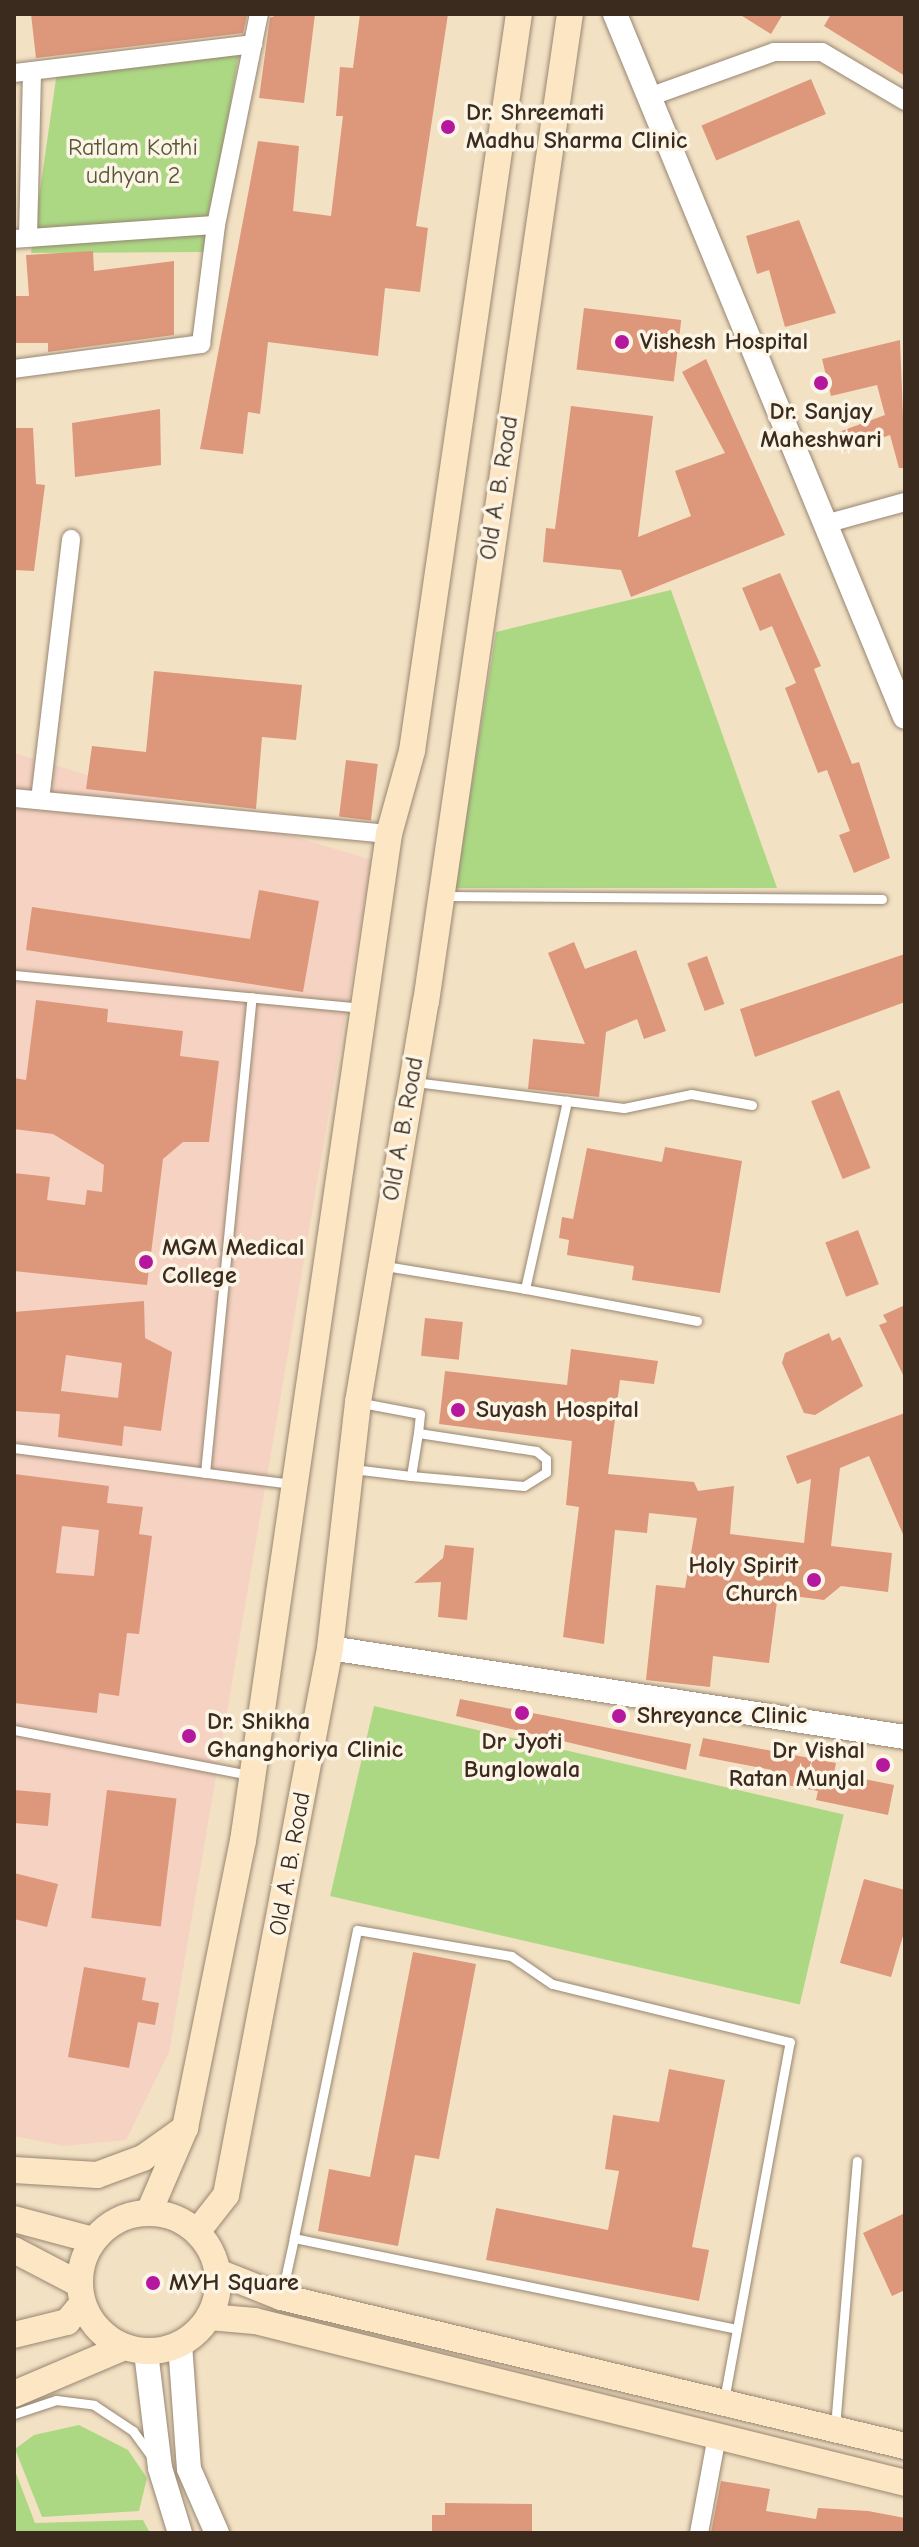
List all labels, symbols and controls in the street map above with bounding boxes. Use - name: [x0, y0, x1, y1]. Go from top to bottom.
- place label: Dr. Shreemati Madhu Sharma Clinic: [466, 99, 687, 155]
- marker: Dr. Shreemati Madhu Sharma Clinic: [437, 116, 459, 138]
- park label: Ratlam Kothi udhyan 2: [68, 134, 198, 190]
- place label: Vishesh Hospital: [640, 328, 808, 356]
- marker: Vishesh Hospital: [611, 331, 633, 353]
- marker: Dr. Sanjay Maheshwari: [810, 372, 832, 394]
- place label: Dr. Sanjay Maheshwari: [760, 398, 882, 454]
- street label: Old A. B. Road: [473, 414, 525, 562]
- street label: Old A. B. Road: [376, 1055, 430, 1203]
- place label: MGM Medical College: [162, 1234, 304, 1290]
- marker: MGM Medical College: [137, 1253, 155, 1271]
- place label: Suyash Hospital: [476, 1396, 639, 1424]
- marker: Suyash Hospital: [447, 1399, 469, 1421]
- place label: Holy Spirit Church: [688, 1552, 798, 1608]
- marker: Holy Spirit Church: [805, 1571, 823, 1589]
- marker: Dr Jyoti Bunglowala: [511, 1702, 533, 1724]
- place label: Shreyance Clinic: [637, 1702, 807, 1730]
- marker: Shreyance Clinic: [608, 1705, 630, 1727]
- place label: Dr. Shikha Ghanghoriya Clinic: [207, 1708, 403, 1764]
- marker: Dr. Shikha Ghanghoriya Clinic: [178, 1725, 200, 1747]
- place label: Dr Jyoti Bunglowala: [464, 1728, 580, 1784]
- place label: Dr Vishal Ratan Munjal: [729, 1737, 865, 1793]
- marker: Dr Vishal Ratan Munjal: [872, 1754, 894, 1776]
- street label: Old A. B. Road: [263, 1790, 317, 1938]
- place label: MYH Square: [169, 2269, 299, 2297]
- marker: MYH Square: [144, 2274, 162, 2292]

